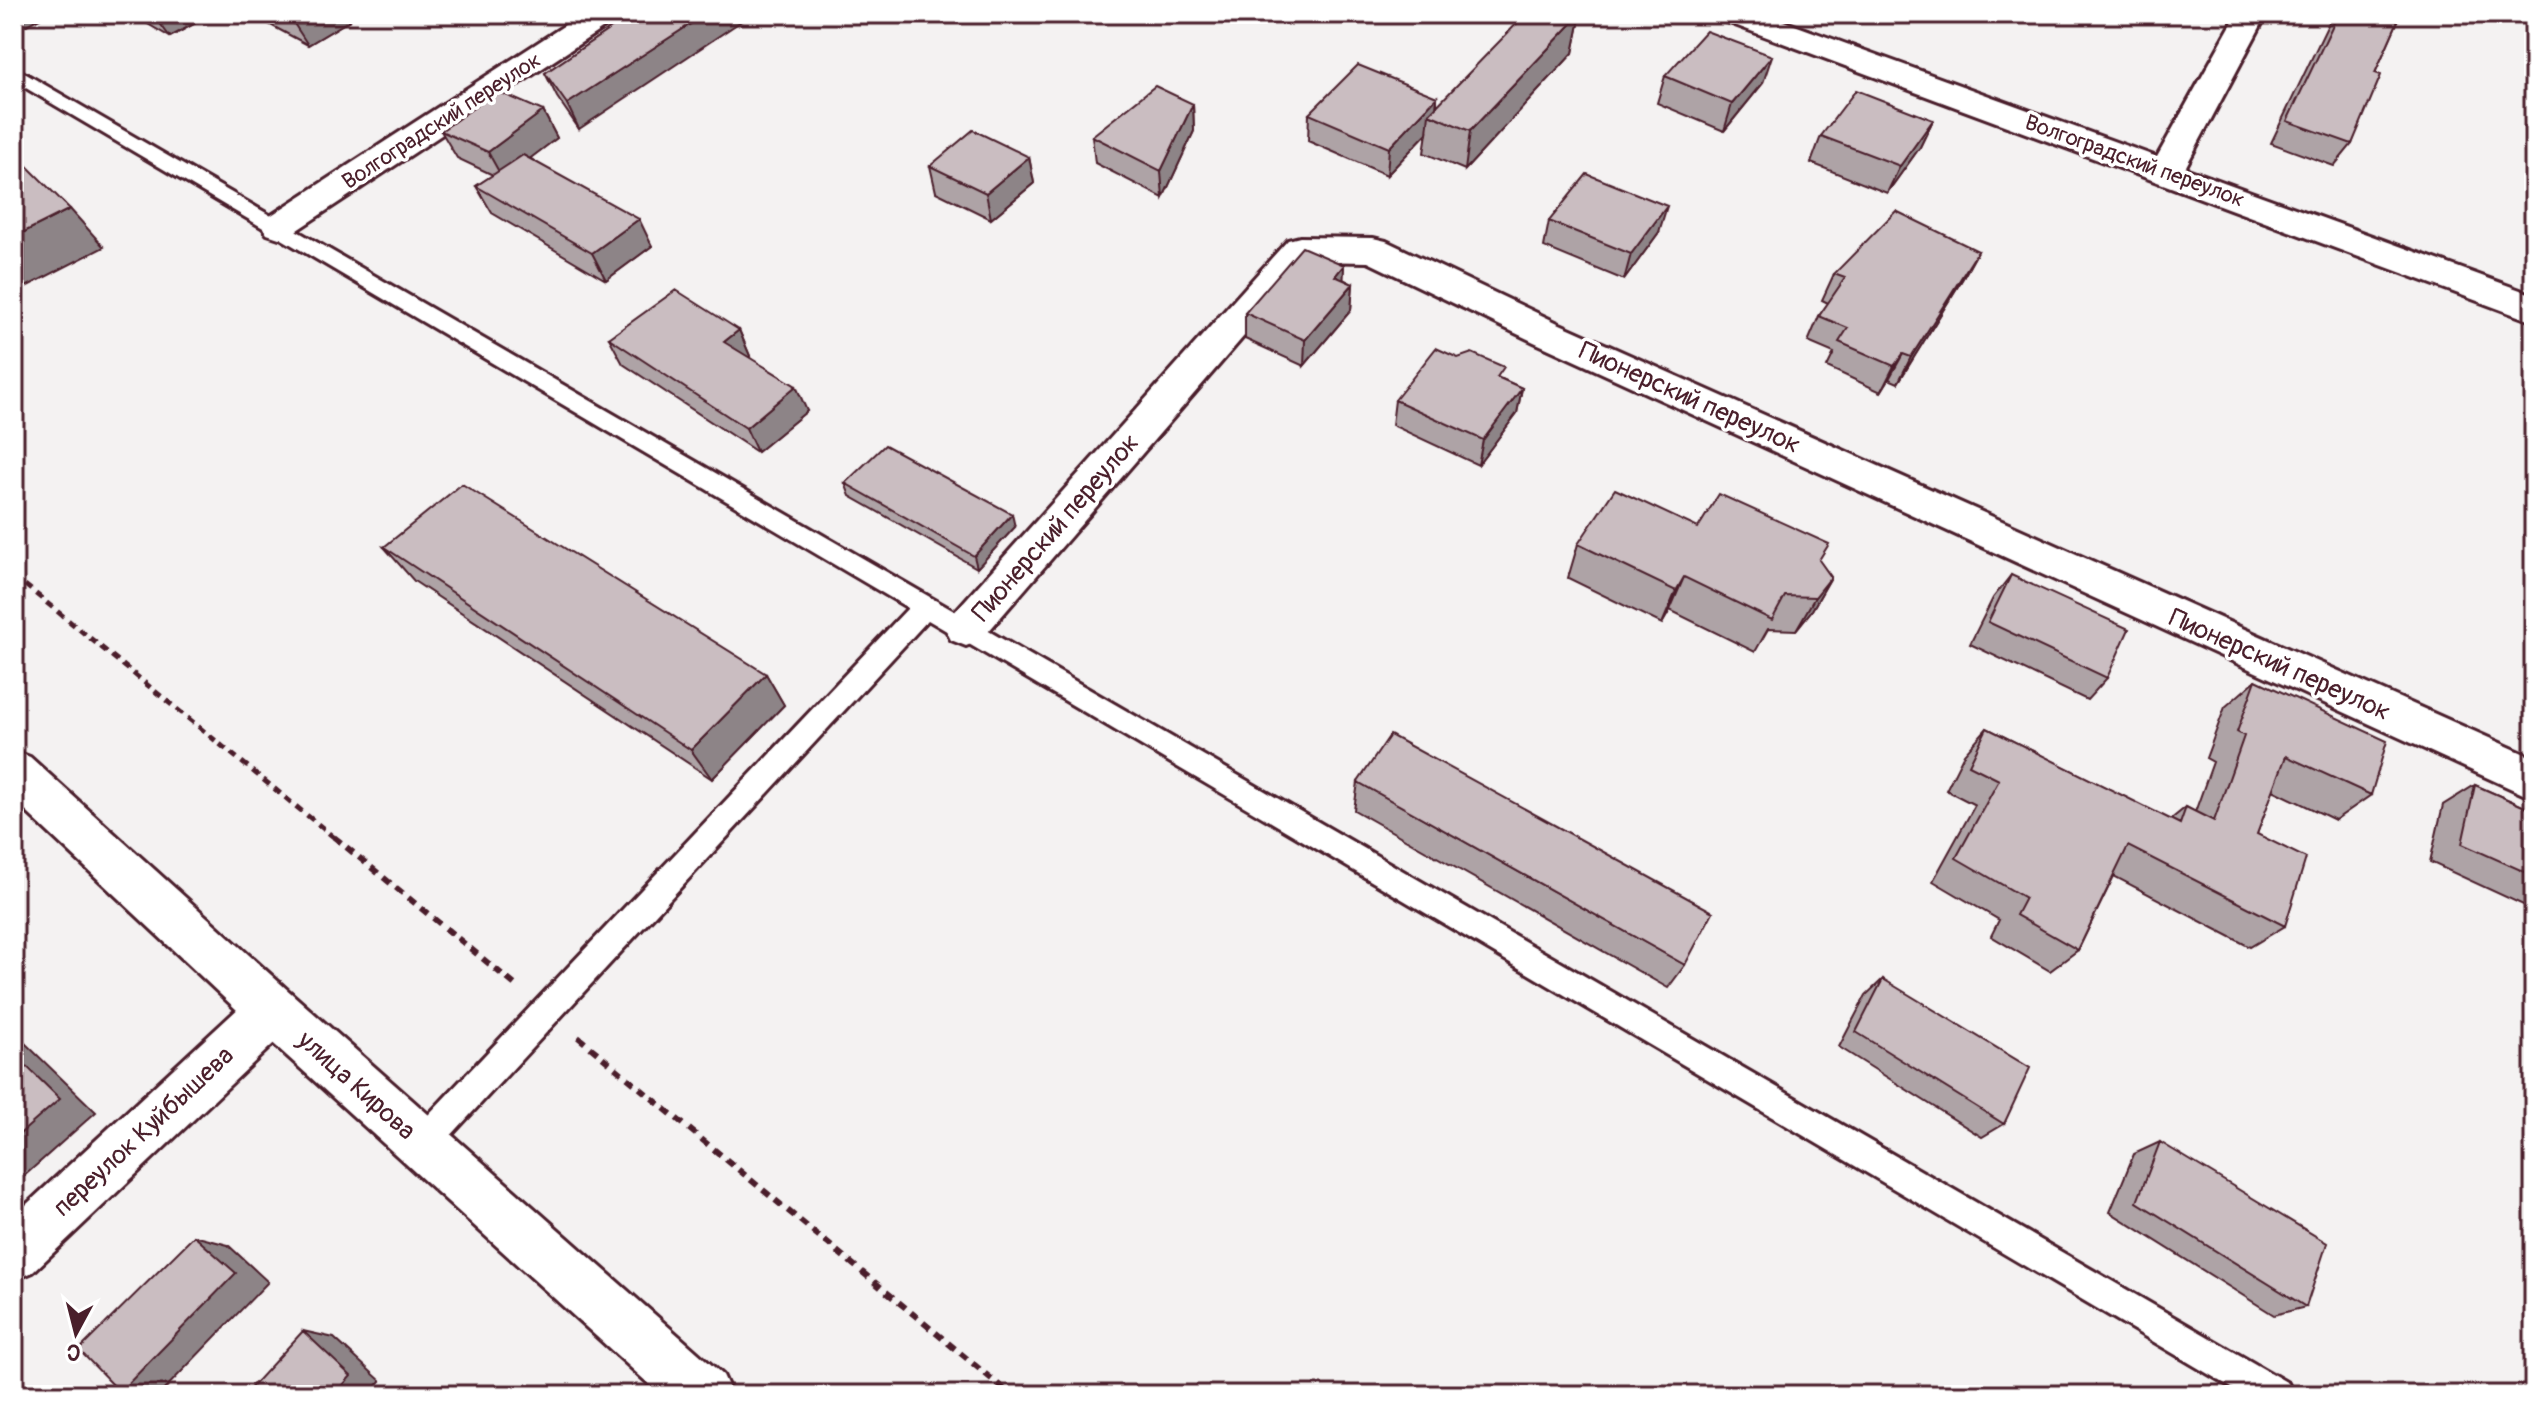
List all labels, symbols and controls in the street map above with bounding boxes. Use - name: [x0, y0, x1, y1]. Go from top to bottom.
- street label: Волгоградский переулок: [337, 46, 546, 196]
- street label: Волгоградский переулок: [2021, 108, 2248, 214]
- street label: Пионерский переулок: [1574, 335, 1805, 461]
- street label: Пионерский переулок: [965, 427, 1146, 628]
- street label: Пионерский переулок: [2164, 602, 2395, 728]
- street label: улица Кирова: [290, 1024, 422, 1147]
- street label: переулок Куйбышева: [47, 1040, 241, 1224]
- north arrow: [36, 1293, 116, 1373]
- text: С: [65, 1337, 82, 1367]

